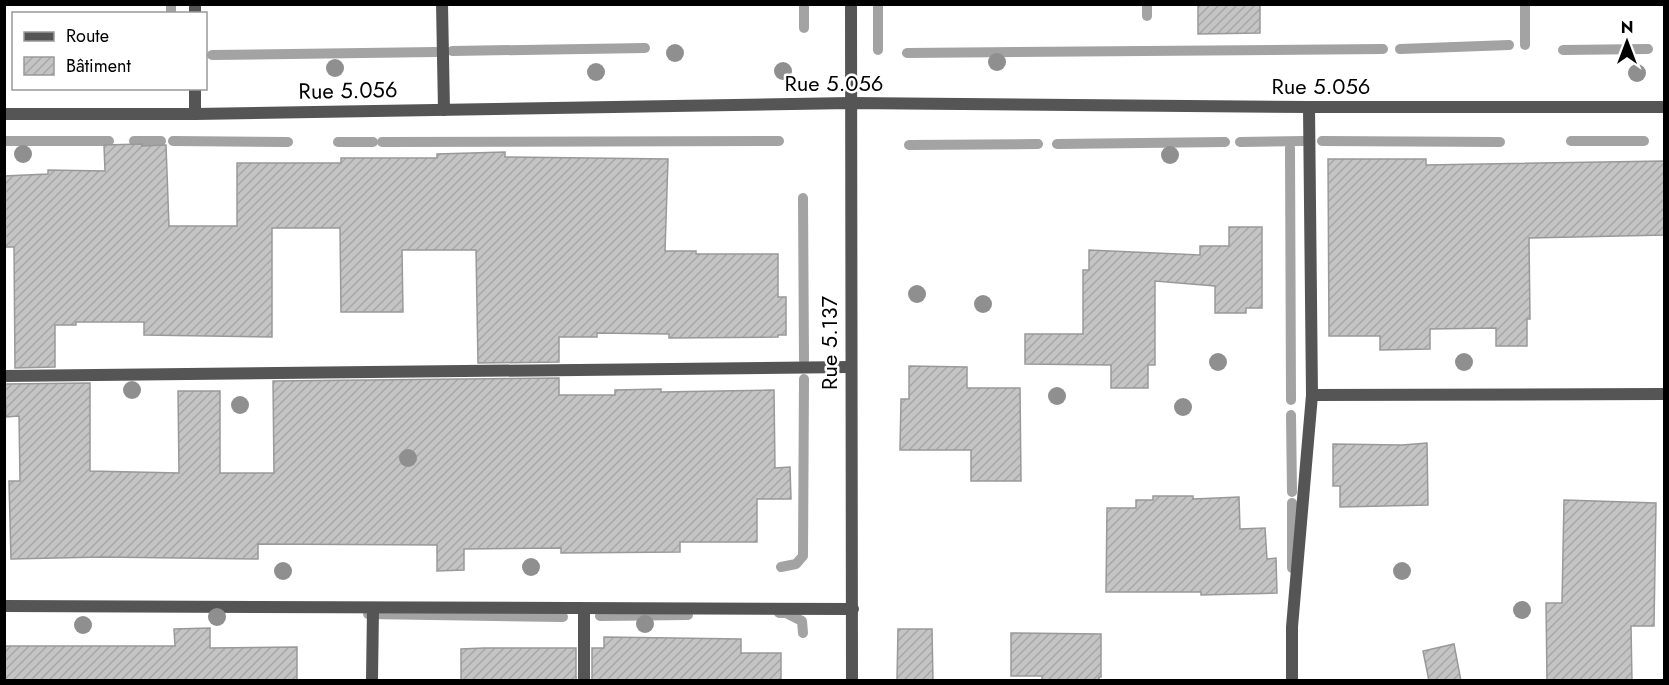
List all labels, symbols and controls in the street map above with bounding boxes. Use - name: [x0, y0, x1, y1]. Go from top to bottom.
- legend: [12, 12, 207, 90]
- north arrow: [1597, 12, 1657, 72]
- text: N: [1621, 16, 1633, 39]
- text: Route: [66, 23, 109, 49]
- text: Bâtiment: [66, 53, 132, 79]
- street label: Rue 5.056: [784, 67, 884, 99]
- street label: Rue 5.056: [1271, 70, 1371, 102]
- street label: Rue 5.056: [298, 73, 398, 107]
- street label: Rue 5.137: [813, 296, 845, 390]

